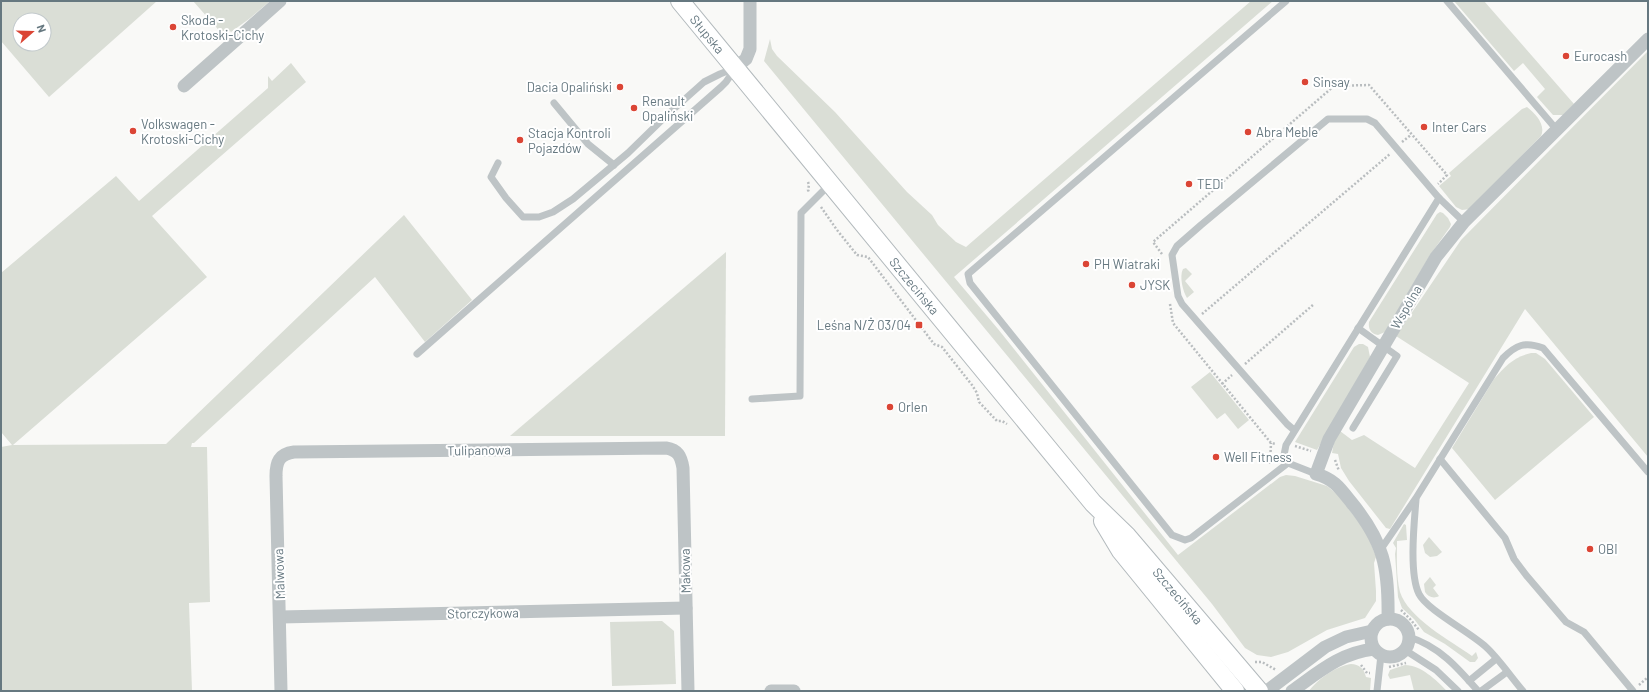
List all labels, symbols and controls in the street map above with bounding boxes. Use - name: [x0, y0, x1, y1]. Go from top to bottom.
- north arrow: [12, 12, 52, 52]
- place label: Skoda - Krotoski-Cichy: [181, 12, 264, 43]
- street label: Słupska: [687, 12, 728, 57]
- marker: Skoda - Krotoski-Cichy: [168, 22, 178, 32]
- text: N: [35, 23, 49, 34]
- place label: Eurocash: [1574, 48, 1627, 64]
- marker: Eurocash: [1561, 51, 1571, 61]
- place label: Sinsay: [1313, 74, 1350, 90]
- marker: Sinsay: [1300, 77, 1310, 87]
- place label: Dacia Opaliński: [527, 79, 612, 95]
- marker: Dacia Opaliński: [615, 82, 625, 92]
- place label: Renault Opaliński: [642, 93, 693, 124]
- marker: Renault Opaliński: [629, 103, 639, 113]
- place label: Volkswagen - Krotoski-Cichy: [141, 116, 224, 147]
- place label: Inter Cars: [1432, 119, 1487, 135]
- marker: Inter Cars: [1419, 122, 1429, 132]
- place label: Abra Meble: [1256, 124, 1318, 140]
- place label: Stacja Kontroli Pojazdów: [528, 125, 611, 156]
- marker: Volkswagen - Krotoski-Cichy: [128, 126, 138, 136]
- marker: Abra Meble: [1243, 127, 1253, 137]
- marker: Stacja Kontroli Pojazdów: [515, 135, 525, 145]
- place label: TEDi: [1197, 176, 1224, 192]
- marker: TEDi: [1184, 179, 1194, 189]
- street label: Szczecińska: [886, 254, 943, 318]
- place label: PH Wiatraki: [1094, 256, 1160, 272]
- marker: PH Wiatraki: [1081, 259, 1091, 269]
- place label: JYSK: [1140, 277, 1170, 293]
- marker: JYSK: [1127, 280, 1137, 290]
- street label: Wspólna: [1387, 282, 1425, 332]
- place label: Leśna N/Ż 03/04: [817, 317, 911, 333]
- marker: Leśna N/Ż 03/04: [914, 320, 924, 330]
- place label: Orlen: [898, 399, 928, 415]
- marker: Orlen: [885, 402, 895, 412]
- street label: Tulipanowa: [447, 441, 511, 459]
- place label: Well Fitness: [1224, 449, 1292, 465]
- marker: Well Fitness: [1211, 452, 1221, 462]
- place label: OBI: [1598, 541, 1618, 557]
- marker: OBI: [1585, 544, 1595, 554]
- street label: Malwowa: [270, 548, 288, 600]
- street label: Makowa: [677, 548, 693, 594]
- street label: Szczecińska: [1149, 564, 1207, 627]
- street label: Storczykowa: [447, 604, 519, 622]

